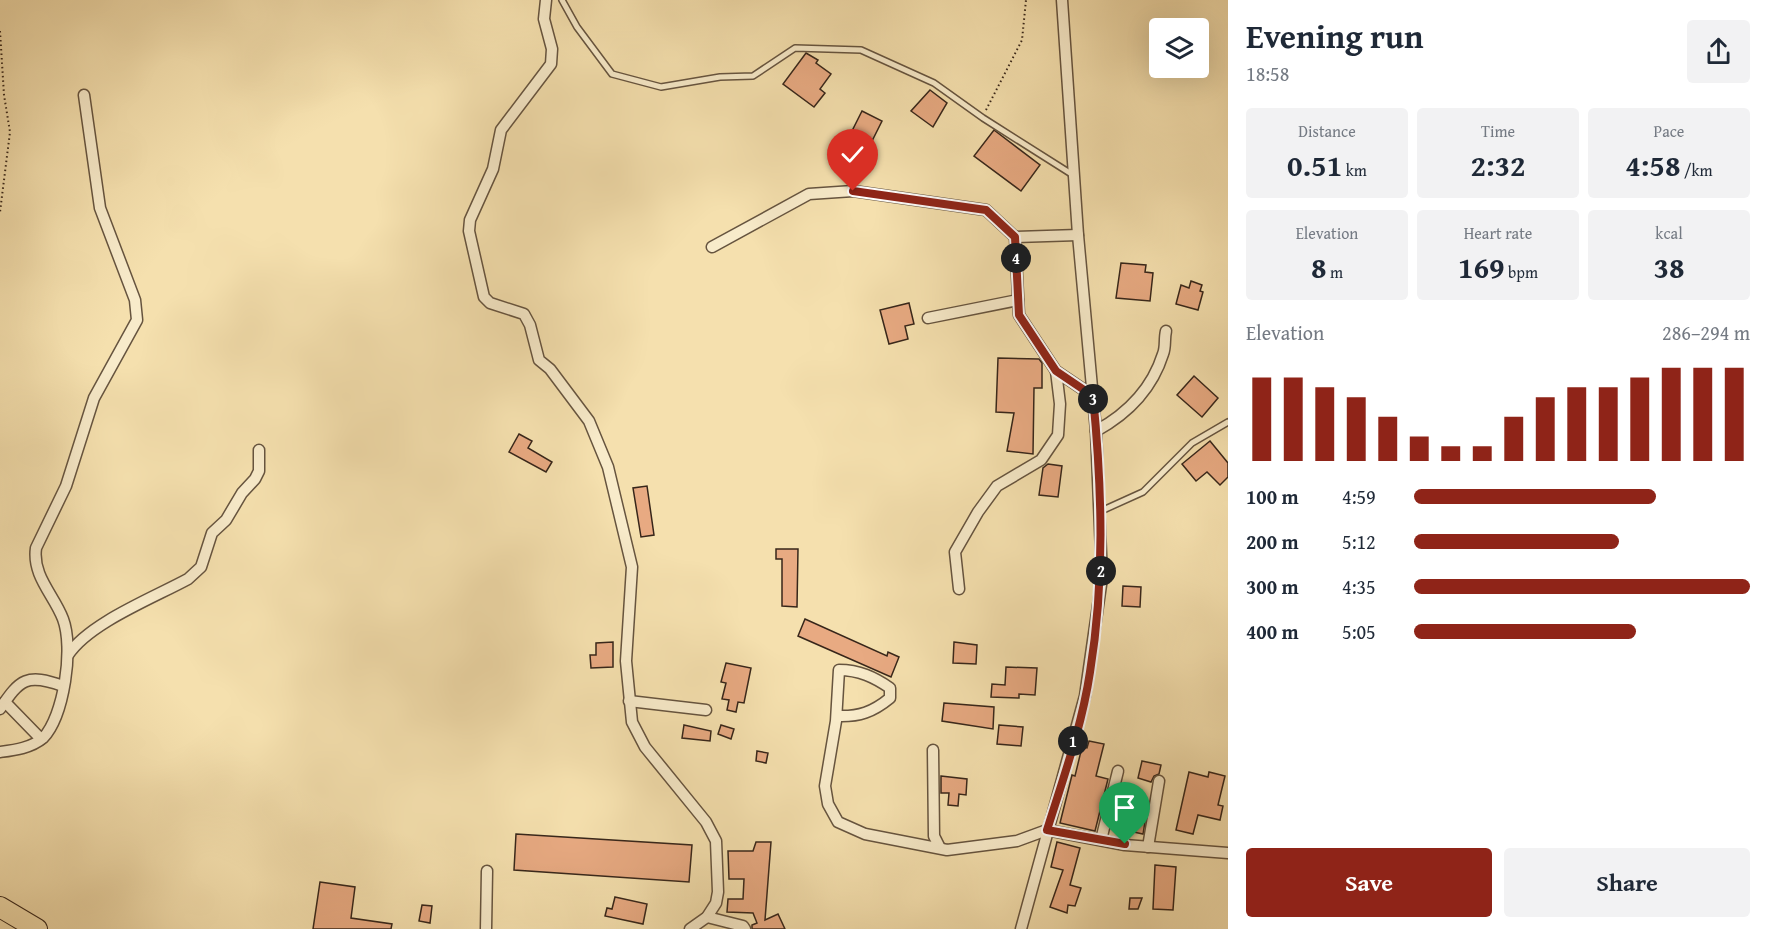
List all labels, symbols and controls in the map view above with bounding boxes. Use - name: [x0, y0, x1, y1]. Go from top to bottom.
- text: Evening run: [1246, 12, 1423, 60]
- map controls: [1149, 18, 1209, 78]
- button: layers: [1149, 18, 1209, 78]
- button: share: [1687, 20, 1750, 83]
- text: 18:58: [1246, 59, 1289, 88]
- text: Distance: [1298, 119, 1356, 143]
- text: Time: [1481, 119, 1515, 143]
- text: Pace: [1654, 119, 1684, 143]
- pin: [827, 129, 878, 191]
- icon: check: [836, 138, 869, 171]
- text: 0.51: [1287, 143, 1342, 187]
- text: 2:32: [1470, 143, 1526, 187]
- text: 4:58: [1625, 143, 1680, 187]
- text: km: [1342, 158, 1367, 182]
- text: /km: [1680, 158, 1713, 182]
- text: Elevation: [1296, 221, 1358, 245]
- text: Heart rate: [1464, 221, 1532, 245]
- text: kcal: [1655, 221, 1683, 245]
- pin: 4: [1001, 243, 1031, 273]
- text: 8: [1311, 245, 1326, 289]
- text: 169: [1458, 245, 1505, 289]
- text: 38: [1653, 245, 1685, 289]
- text: 4: [1012, 246, 1020, 270]
- text: m: [1326, 260, 1343, 284]
- text: bpm: [1505, 260, 1538, 284]
- text: Elevation: [1246, 318, 1324, 347]
- text: 286–294 m: [1662, 318, 1750, 347]
- pin: 3: [1078, 384, 1108, 414]
- text: 3: [1089, 387, 1097, 411]
- text: 100 m: [1246, 482, 1299, 511]
- text: 4:59: [1342, 482, 1376, 511]
- text: 200 m: [1246, 527, 1299, 556]
- text: 5:12: [1342, 527, 1376, 556]
- pin: 2: [1086, 556, 1116, 586]
- text: 2: [1097, 559, 1105, 583]
- text: 300 m: [1246, 572, 1299, 601]
- text: 4:35: [1342, 572, 1376, 601]
- text: 400 m: [1246, 617, 1299, 646]
- text: 5:05: [1342, 617, 1376, 646]
- pin: 1: [1058, 726, 1088, 756]
- text: 1: [1069, 729, 1077, 753]
- pin: [1099, 782, 1150, 844]
- icon: arrive: [1108, 791, 1141, 824]
- button: Save: [1246, 848, 1492, 917]
- button: Share: [1504, 848, 1750, 917]

